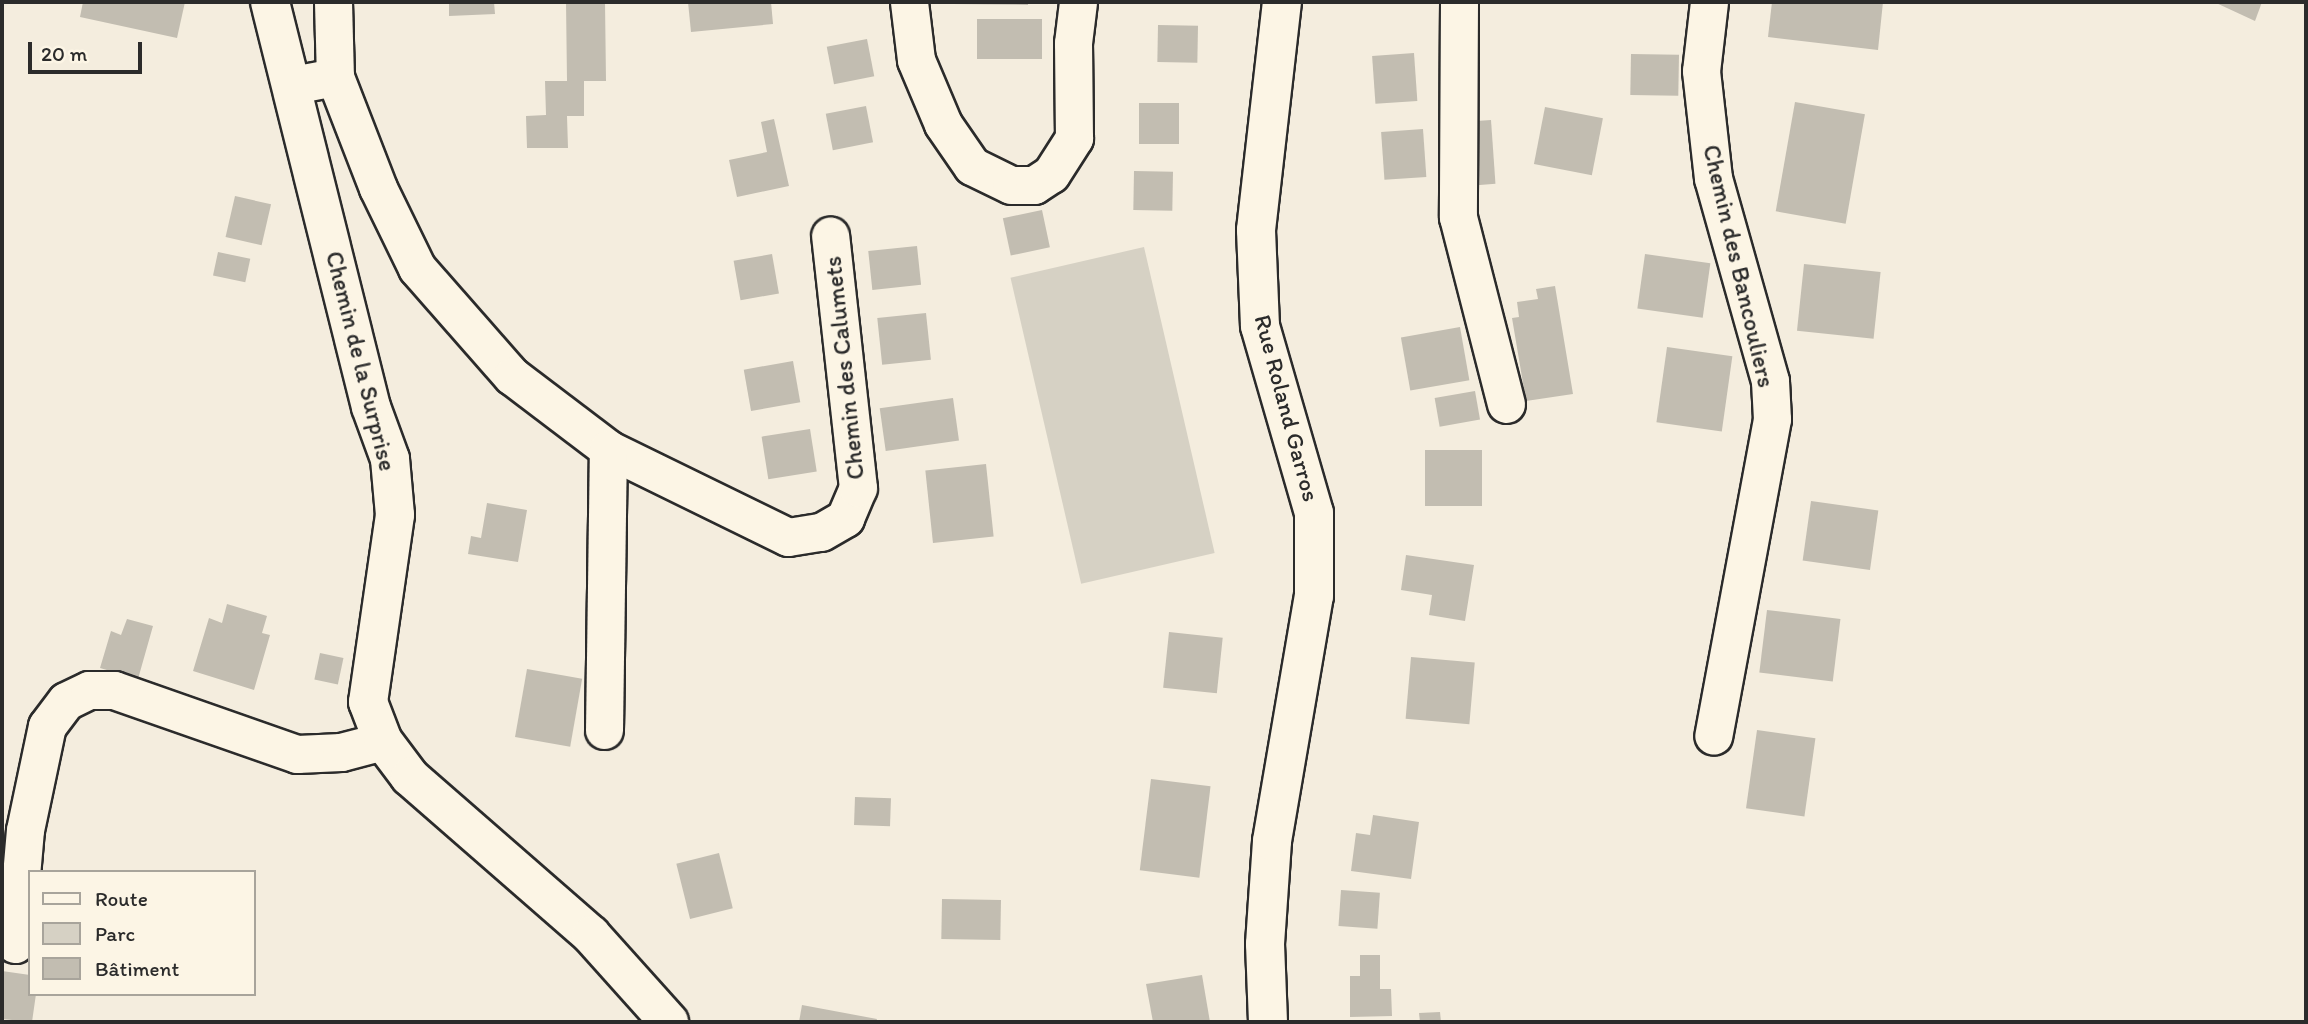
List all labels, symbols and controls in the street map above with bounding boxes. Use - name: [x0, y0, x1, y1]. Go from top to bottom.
- scale bar: [32, 28, 145, 72]
- text: 20 m: [41, 41, 87, 66]
- street label: Chemin des Bancouliers: [1697, 142, 1781, 390]
- street label: Chemin de la Surprise: [320, 248, 402, 474]
- street label: Chemin des Calumets: [818, 255, 870, 481]
- street label: Rue Roland Garros: [1248, 312, 1326, 504]
- legend: [28, 870, 256, 996]
- text: Route: [95, 886, 148, 911]
- text: Parc: [95, 921, 135, 946]
- text: Bâtiment: [95, 956, 179, 981]

